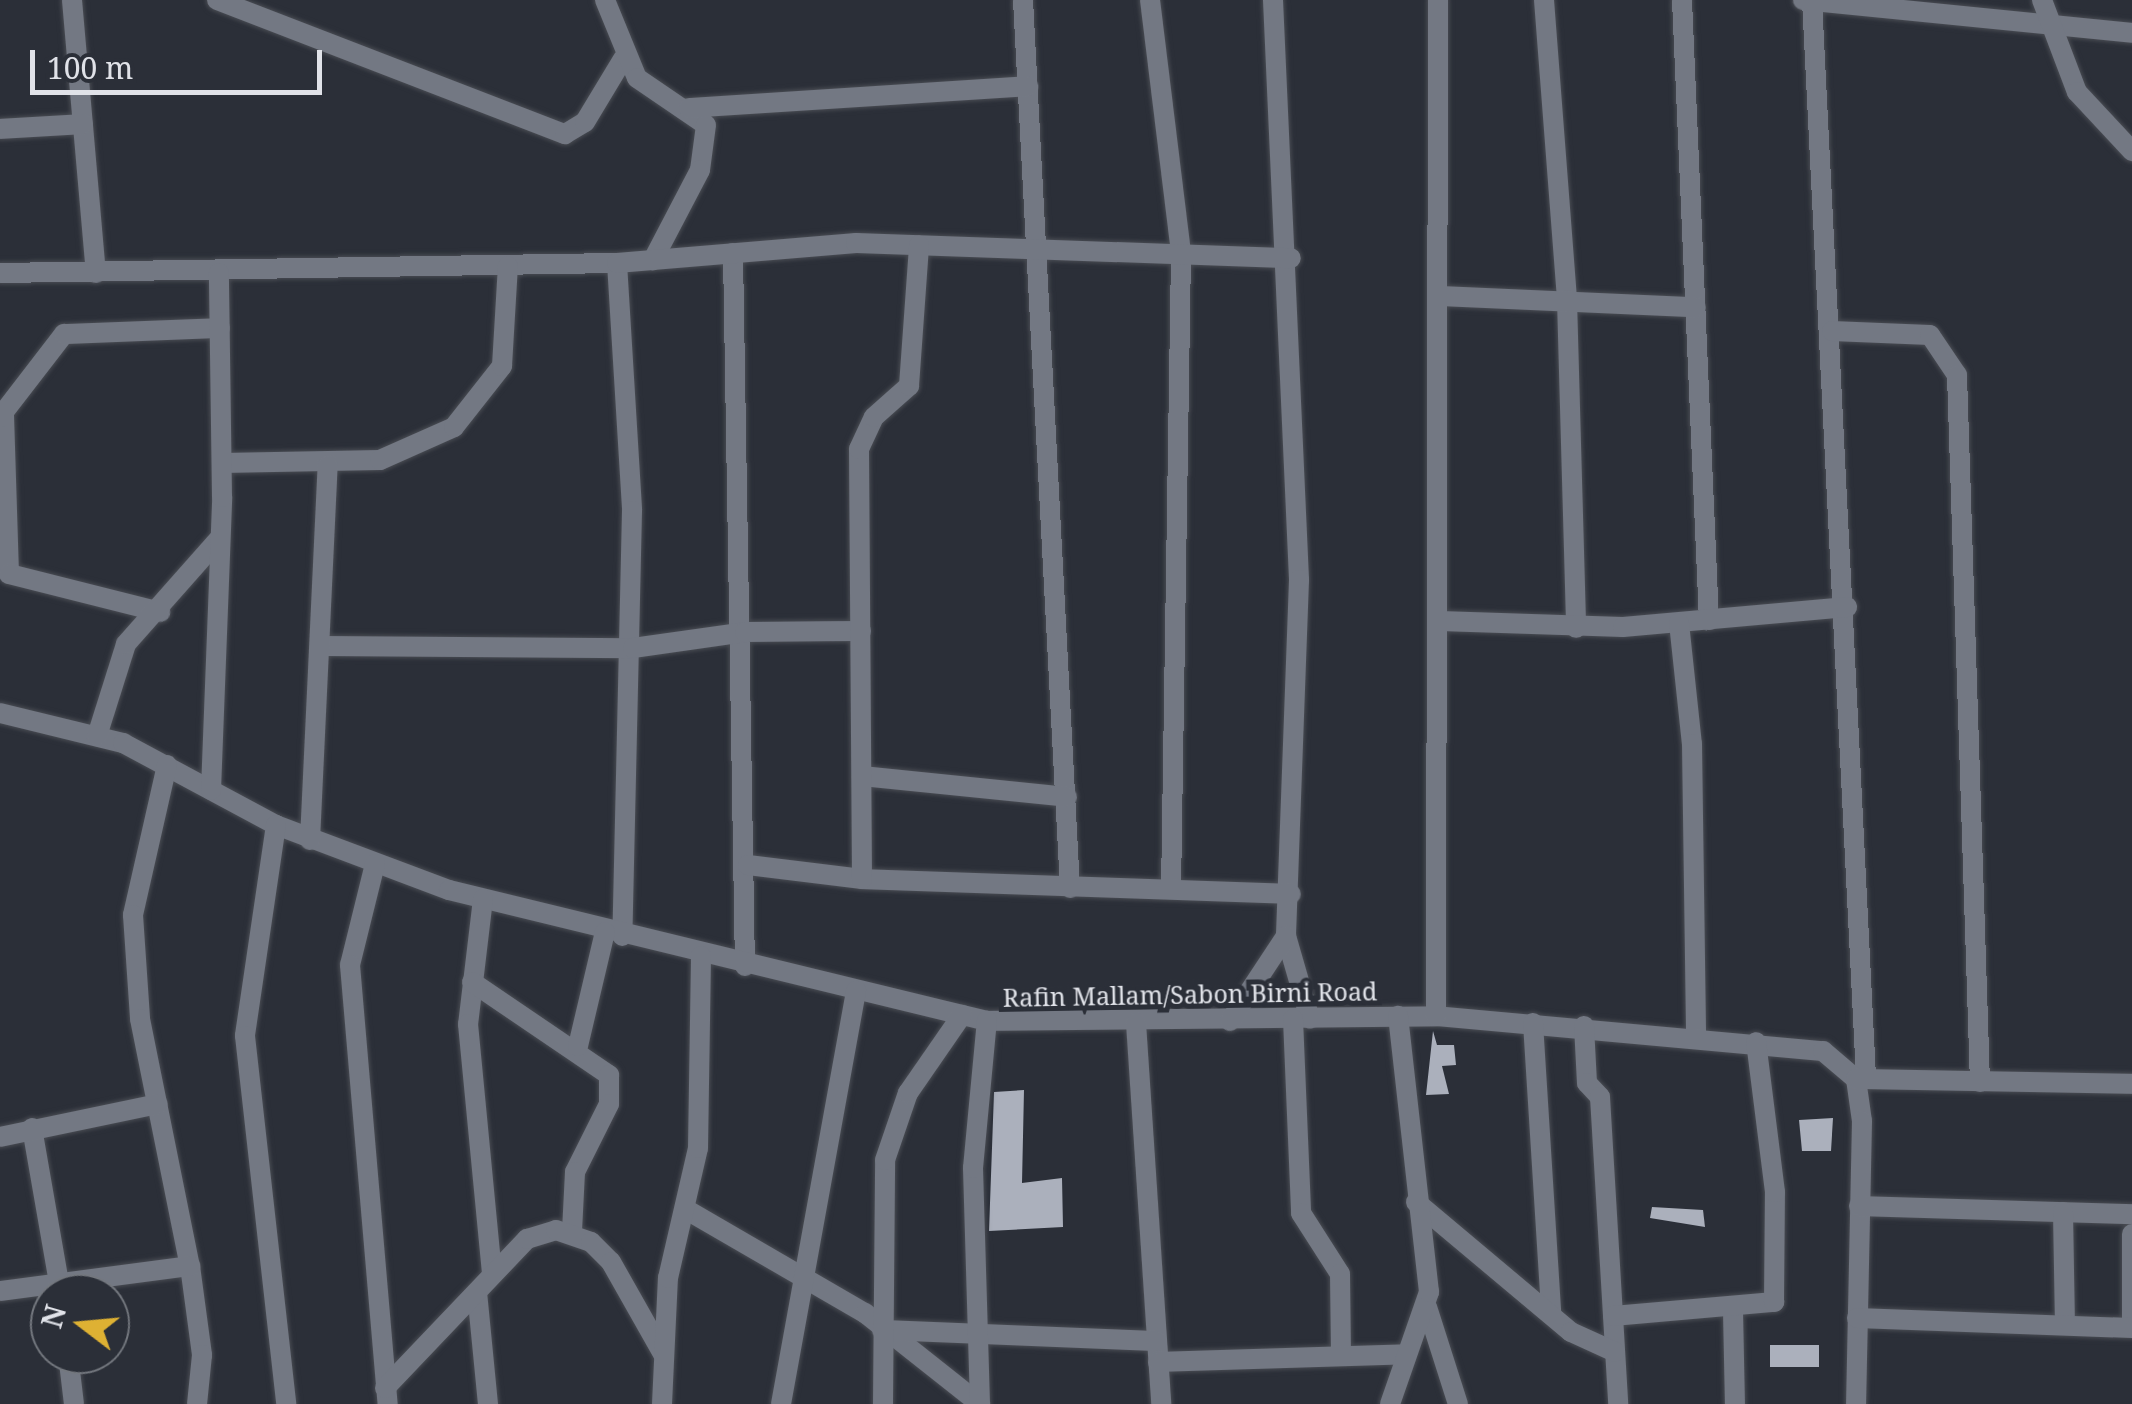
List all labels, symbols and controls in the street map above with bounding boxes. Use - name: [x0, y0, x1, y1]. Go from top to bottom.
- scale bar: [35, 30, 328, 92]
- text: 100 m: [47, 47, 133, 88]
- street label: Rafin Mallam/Sabon Birni Road: [1002, 976, 1378, 1012]
- north arrow: [30, 1274, 130, 1374]
- text: N: [32, 1300, 74, 1332]

